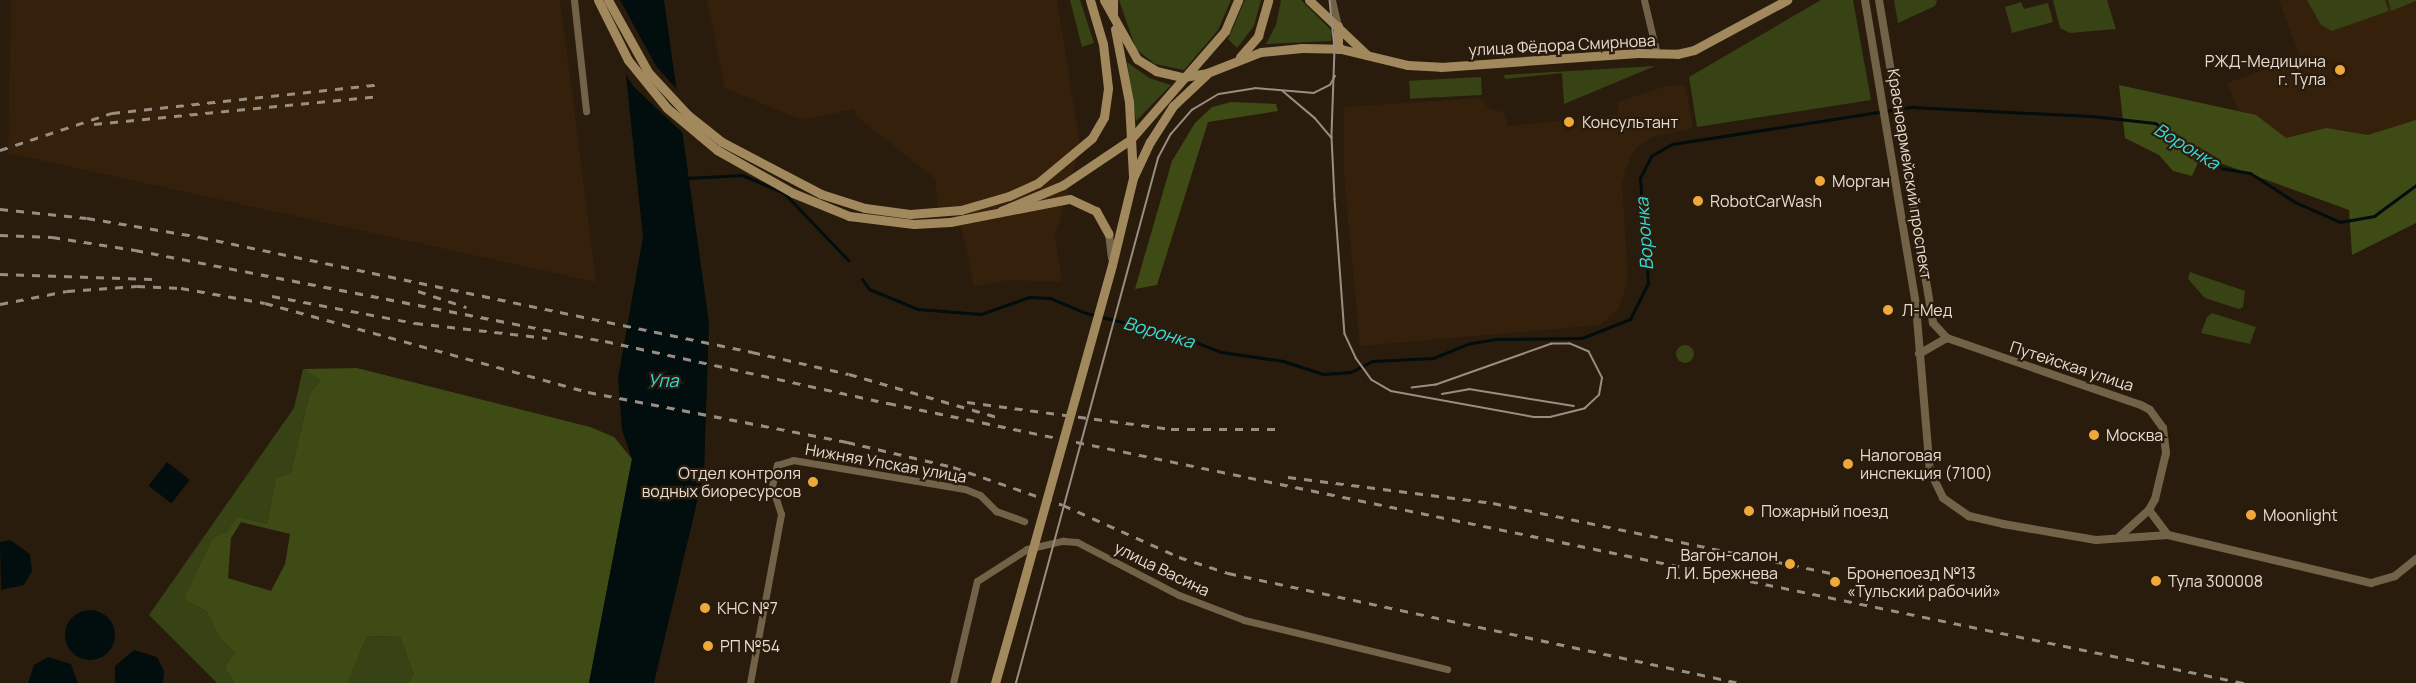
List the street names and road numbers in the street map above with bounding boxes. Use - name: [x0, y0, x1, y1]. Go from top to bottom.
- street label: улица Фёдора Смирнова: [1468, 31, 1656, 59]
- street label: Красноармейский проспект: [1884, 67, 1936, 281]
- street label: Путейская улица: [2008, 337, 2136, 395]
- street label: Нижняя Упская улица: [804, 439, 968, 487]
- street label: улица Васина: [1111, 538, 1213, 600]

